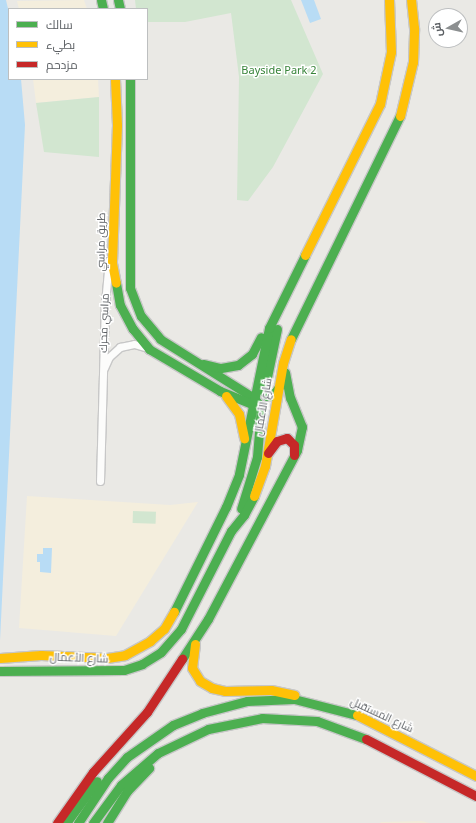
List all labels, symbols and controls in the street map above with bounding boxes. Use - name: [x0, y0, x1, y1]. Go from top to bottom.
- legend: [8, 8, 148, 80]
- north arrow: [428, 8, 468, 48]
- text: سالك: [46, 16, 73, 33]
- text: ش: [428, 22, 445, 38]
- text: بطيء: [46, 36, 75, 53]
- text: مزدحم: [46, 56, 78, 73]
- park label: Bayside Park 2: [241, 63, 317, 77]
- street label: طريق مراسي: [94, 212, 108, 272]
- street label: مراسي محرك: [96, 293, 112, 353]
- street label: شارع الأعمال: [251, 377, 275, 437]
- street label: شارع الأعمال: [49, 650, 109, 666]
- street label: شارع المستقبل: [348, 695, 416, 735]

